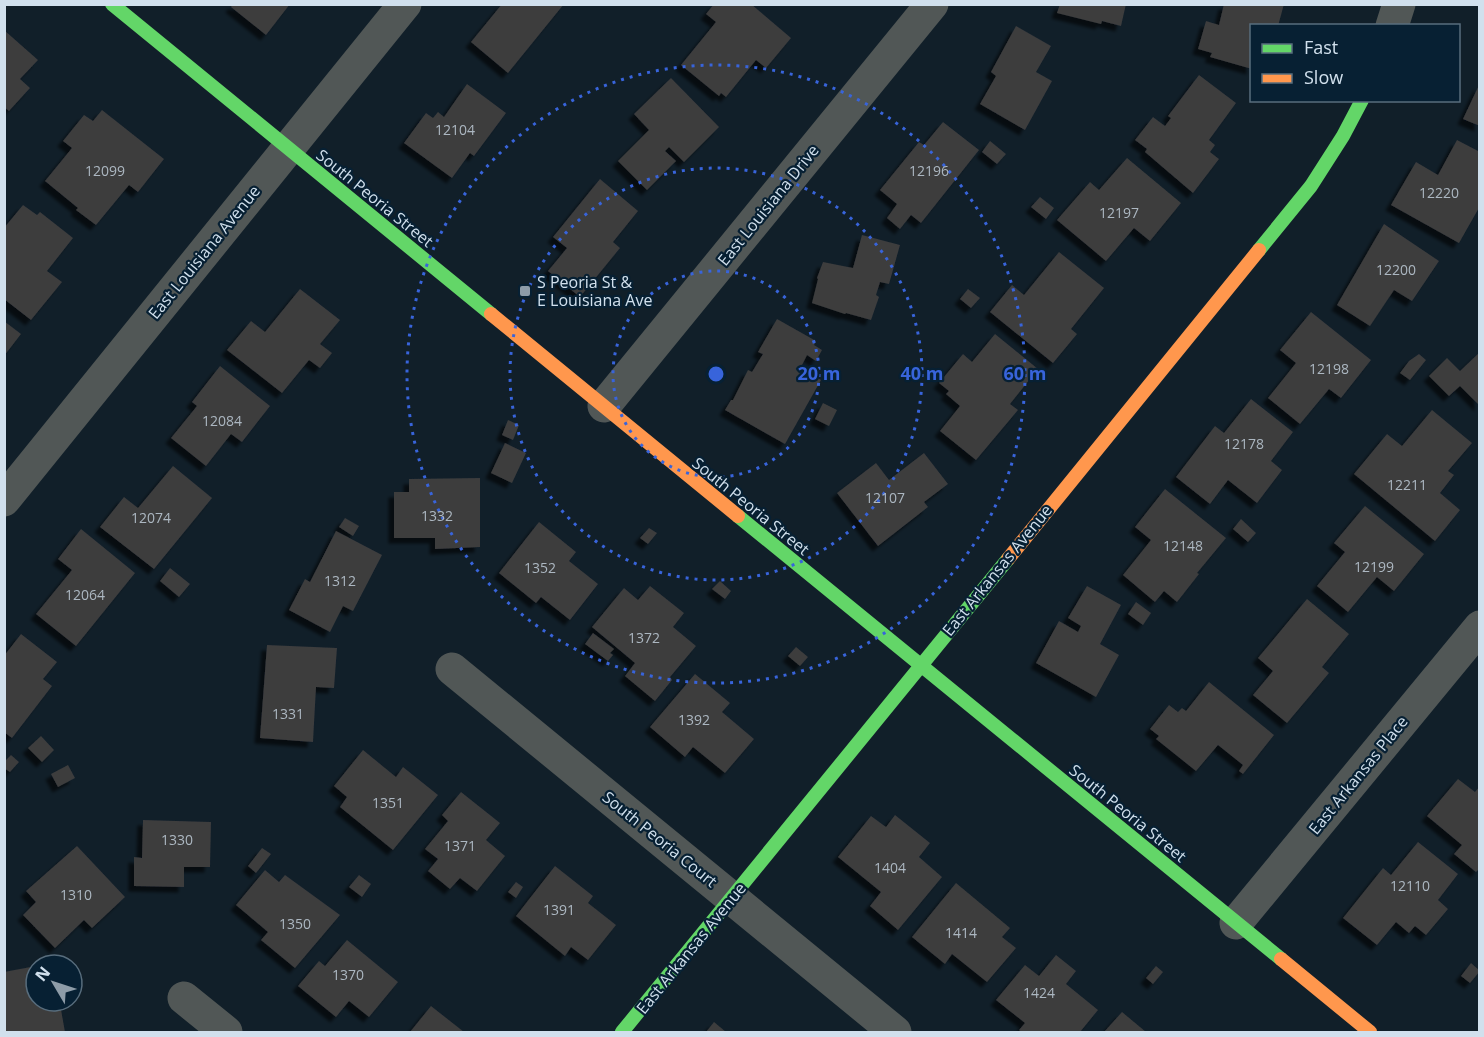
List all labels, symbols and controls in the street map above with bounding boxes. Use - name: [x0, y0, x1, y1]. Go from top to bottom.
- legend: [1250, 24, 1460, 102]
- text: Fast: [1304, 35, 1338, 59]
- text: Slow: [1304, 65, 1343, 89]
- house number: 12104: [435, 120, 475, 139]
- street label: East Louisiana Drive: [712, 140, 824, 270]
- street label: South Peoria Street: [312, 144, 438, 252]
- house number: 12099: [85, 161, 125, 180]
- house number: 12196: [909, 161, 949, 180]
- street label: East Louisiana Avenue: [143, 180, 265, 324]
- house number: 12220: [1419, 183, 1459, 202]
- house number: 12197: [1099, 203, 1139, 222]
- house number: 12200: [1376, 260, 1416, 279]
- place label: S Peoria St & E Louisiana Ave: [537, 271, 652, 311]
- marker: S Peoria St & E Louisiana Ave: [518, 284, 532, 298]
- house number: 12198: [1309, 359, 1349, 378]
- text: 20 m: [798, 361, 840, 385]
- text: 40 m: [901, 361, 943, 385]
- text: 60 m: [1004, 361, 1046, 385]
- centre of rings: [706, 364, 726, 384]
- house number: 12084: [202, 411, 242, 430]
- house number: 12178: [1224, 434, 1264, 453]
- street label: South Peoria Street: [688, 452, 814, 560]
- house number: 12211: [1387, 475, 1427, 494]
- house number: 12107: [865, 488, 905, 507]
- street label: East Arkansas Avenue: [937, 500, 1057, 640]
- house number: 1332: [421, 506, 453, 525]
- house number: 12074: [131, 508, 171, 527]
- house number: 12148: [1163, 536, 1203, 555]
- house number: 12199: [1354, 557, 1394, 576]
- house number: 1352: [524, 558, 556, 577]
- house number: 1312: [324, 571, 356, 590]
- house number: 12064: [65, 585, 105, 604]
- house number: 1372: [628, 628, 660, 647]
- house number: 1331: [272, 704, 304, 723]
- house number: 1392: [678, 710, 710, 729]
- street label: East Arkansas Place: [1303, 711, 1413, 839]
- street label: South Peoria Street: [1065, 759, 1191, 867]
- street label: South Peoria Court: [598, 786, 722, 892]
- house number: 1351: [372, 793, 404, 812]
- house number: 1330: [161, 830, 193, 849]
- house number: 1371: [444, 836, 476, 855]
- house number: 1404: [874, 858, 906, 877]
- house number: 12110: [1390, 876, 1430, 895]
- street label: East Arkansas Avenue: [631, 878, 751, 1018]
- house number: 1310: [60, 885, 92, 904]
- house number: 1391: [543, 900, 575, 919]
- house number: 1350: [279, 914, 311, 933]
- house number: 1414: [945, 923, 977, 942]
- north arrow: [24, 953, 84, 1013]
- text: N: [30, 962, 55, 986]
- house number: 1370: [332, 965, 364, 984]
- house number: 1424: [1023, 983, 1055, 1002]

